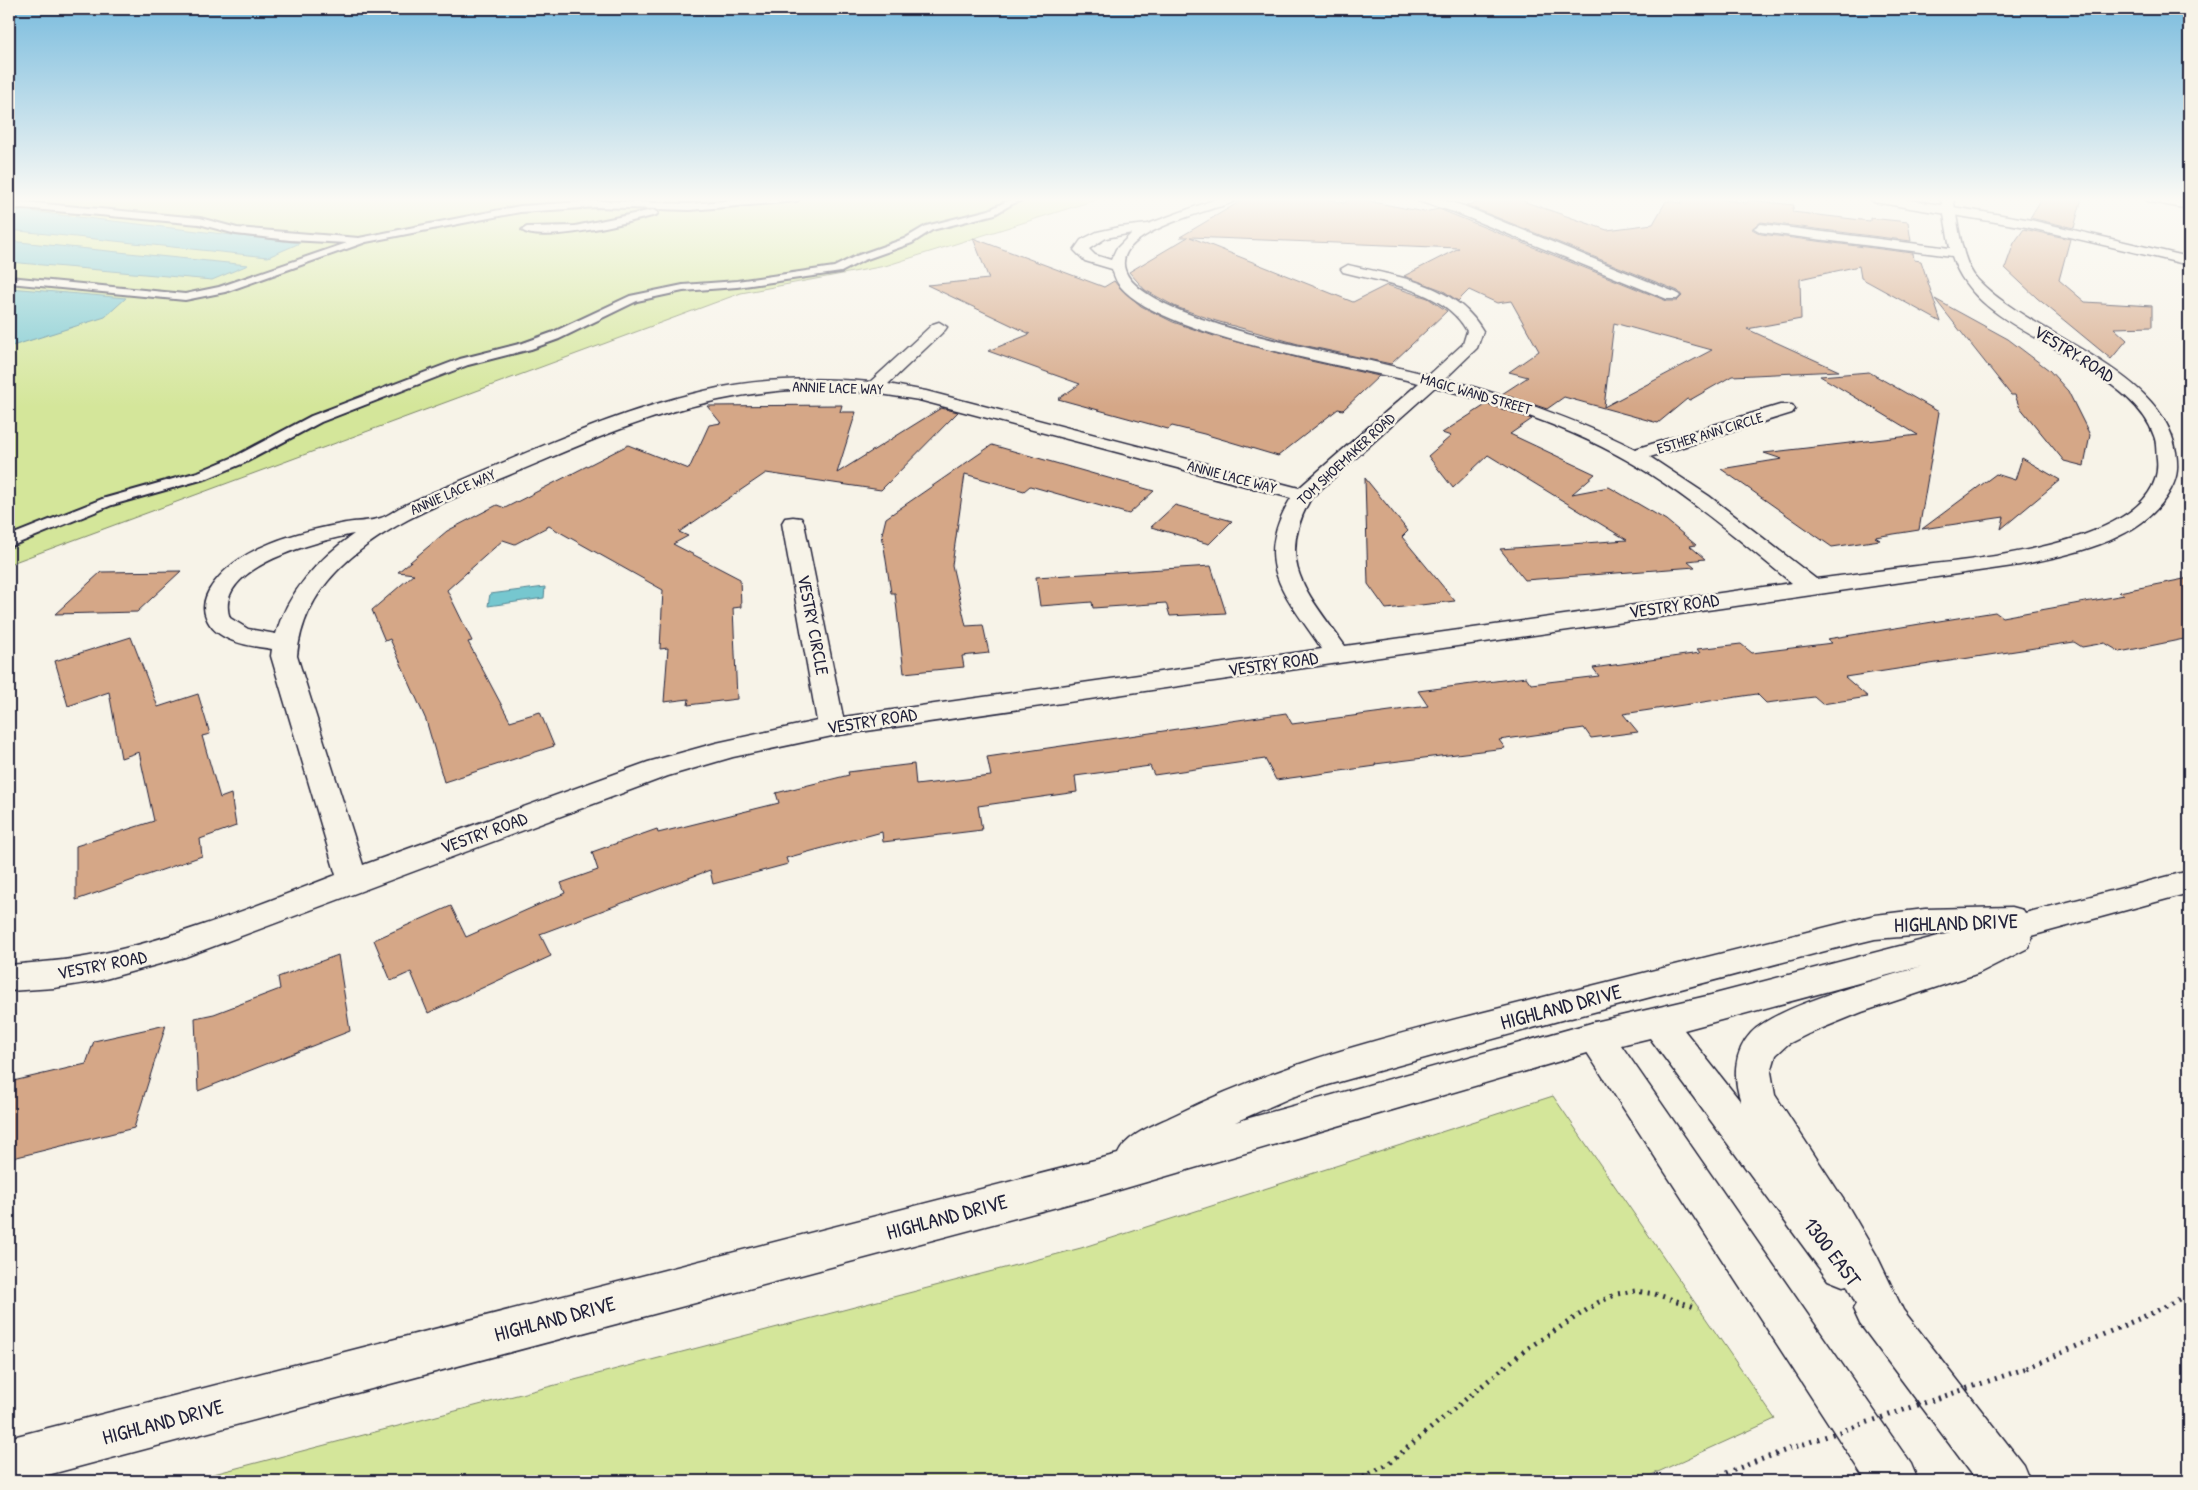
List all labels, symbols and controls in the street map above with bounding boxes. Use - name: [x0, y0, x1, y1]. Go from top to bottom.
- street label: VESTRY ROAD: [2029, 319, 2120, 388]
- street label: MAGIC WAND STREET: [1418, 368, 1535, 420]
- street label: ANNIE LACE WAY: [792, 375, 884, 400]
- street label: ESTHER ANN CIRCLE: [1654, 406, 1766, 459]
- street label: TOM SHOEMAKER ROAD: [1292, 407, 1400, 510]
- street label: ANNIE LACE WAY: [1185, 455, 1279, 499]
- street label: ANNIE LACE WAY: [407, 463, 499, 520]
- street label: VESTRY CIRCLE: [792, 573, 835, 677]
- street label: VESTRY ROAD: [1627, 587, 1721, 624]
- street label: VESTRY ROAD: [1226, 645, 1320, 682]
- street label: VESTRY ROAD: [825, 701, 919, 740]
- street label: VESTRY ROAD: [437, 805, 531, 860]
- street label: HIGHLAND DRIVE: [1893, 906, 2019, 939]
- street label: VESTRY ROAD: [55, 944, 149, 985]
- street label: HIGHLAND DRIVE: [1497, 976, 1625, 1037]
- street label: HIGHLAND DRIVE: [883, 1186, 1011, 1247]
- street label: 1300 EAST: [1797, 1211, 1869, 1293]
- street label: HIGHLAND DRIVE: [491, 1288, 619, 1349]
- street label: HIGHLAND DRIVE: [99, 1391, 227, 1452]

